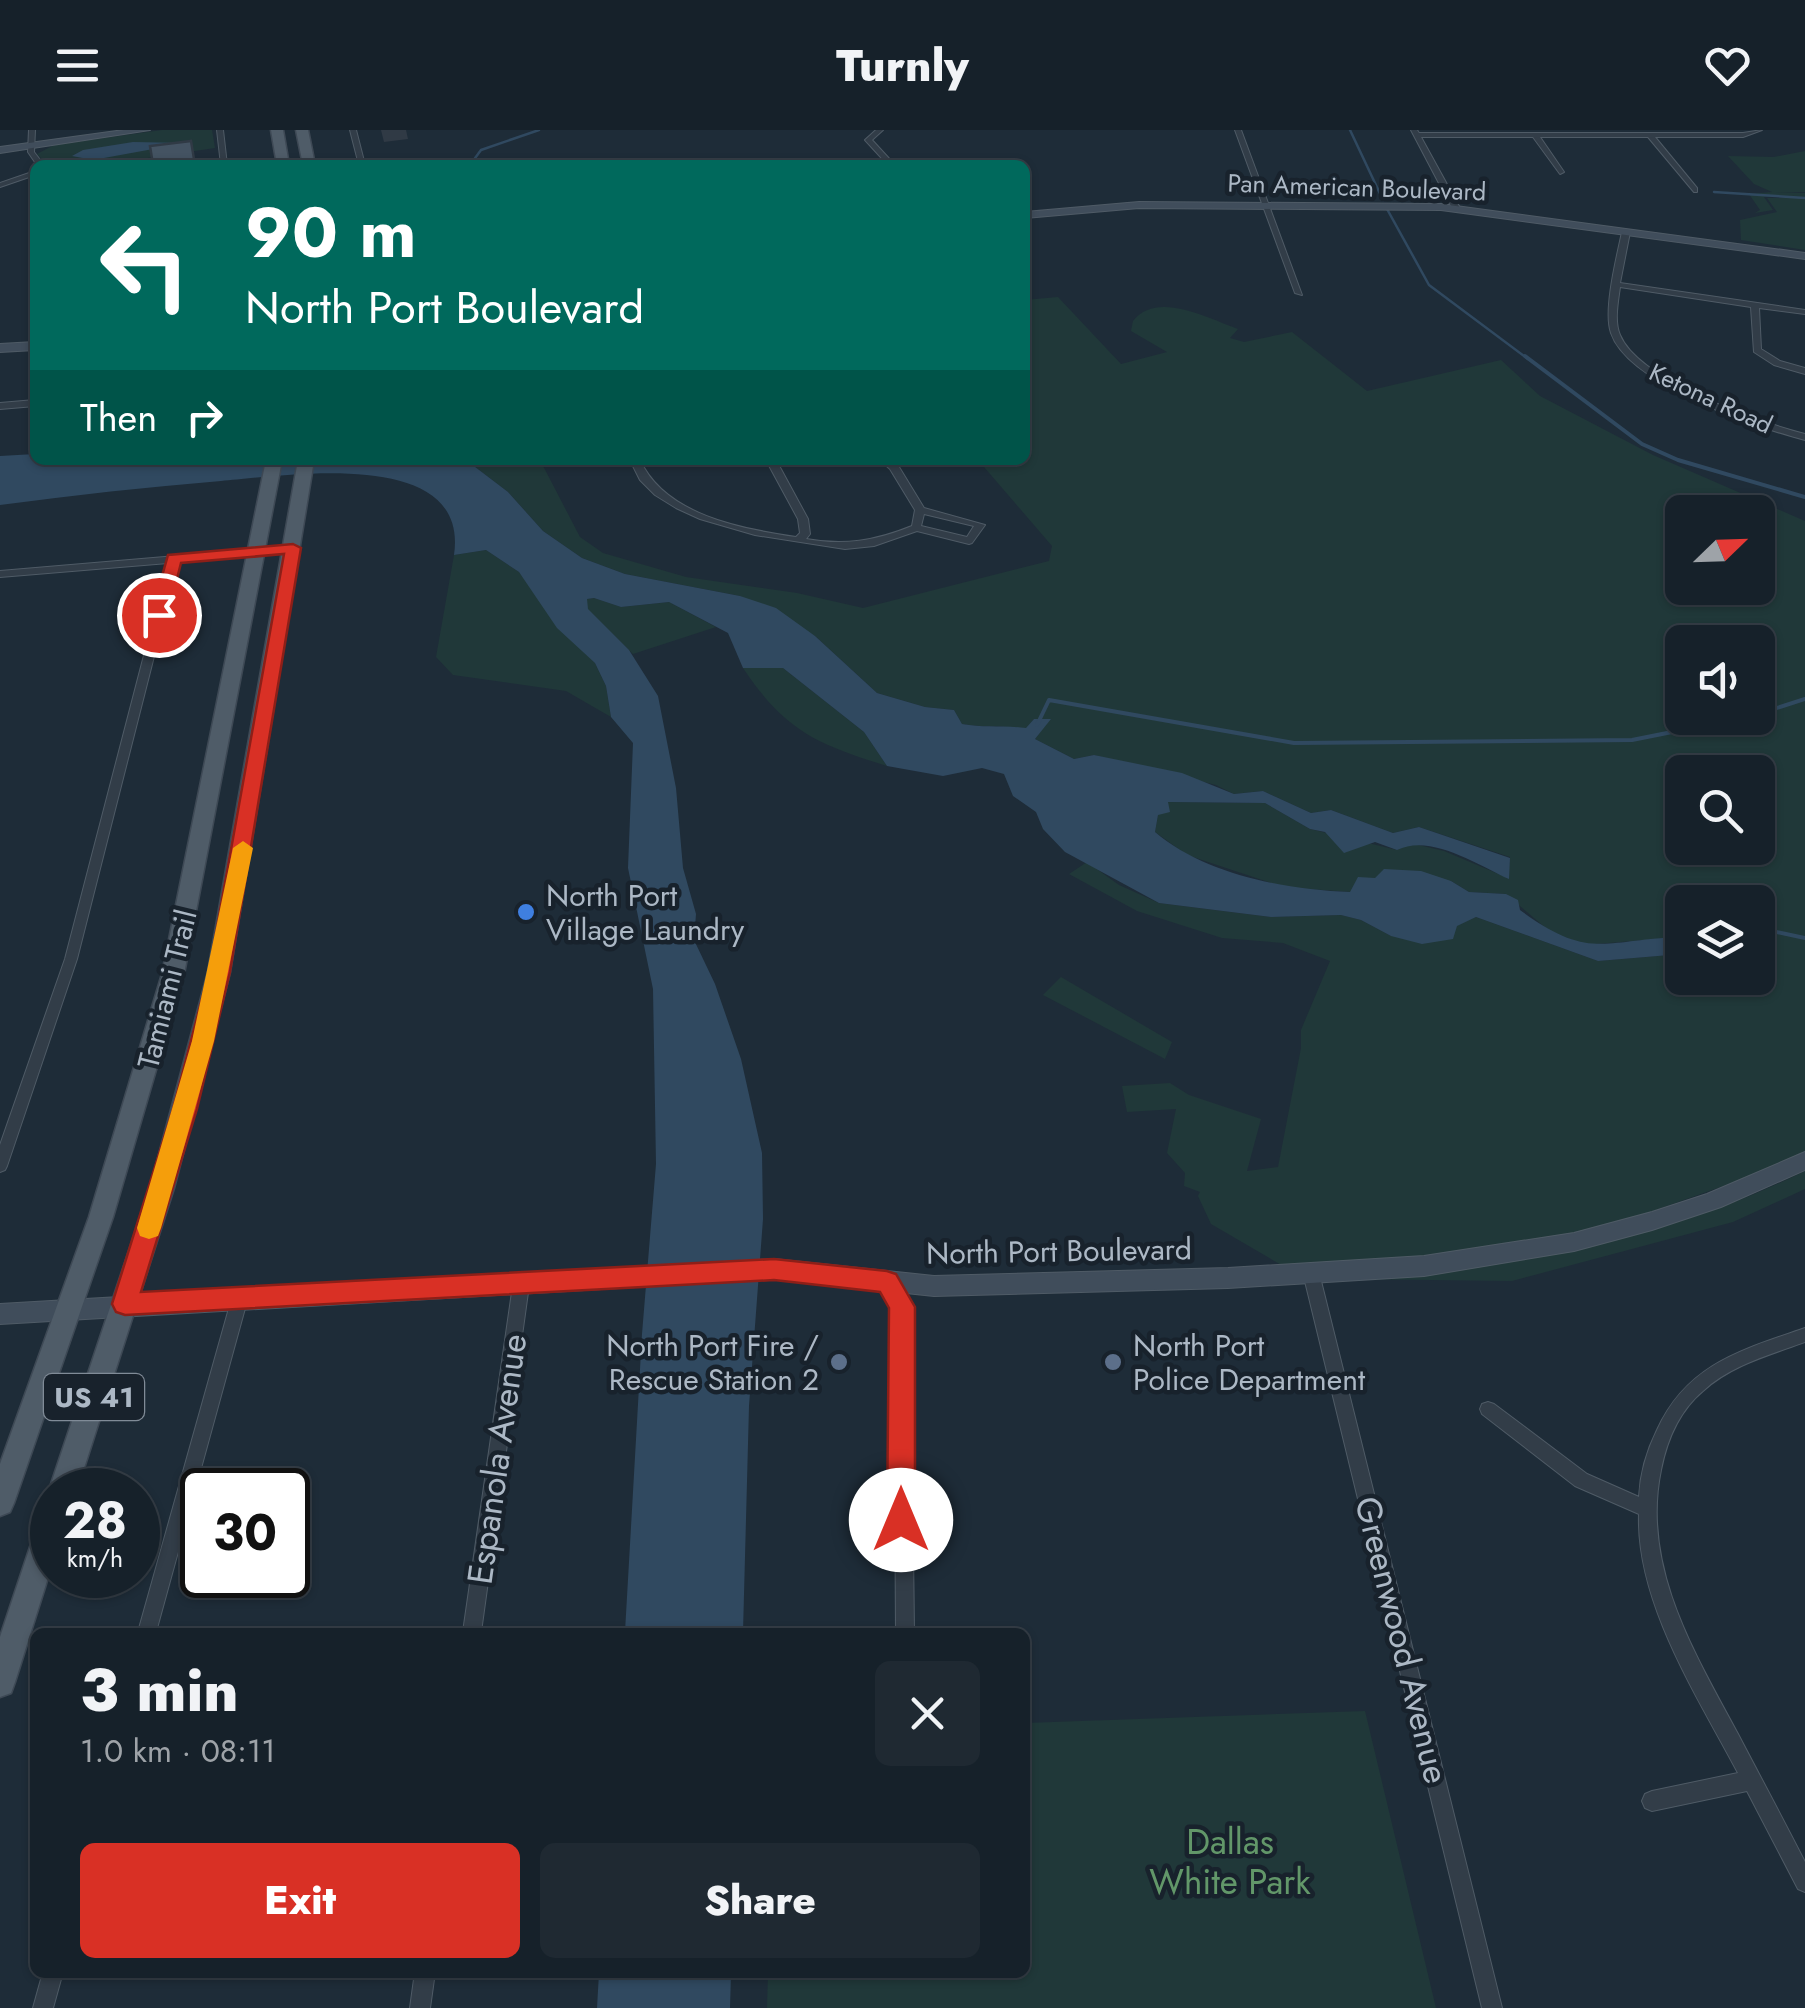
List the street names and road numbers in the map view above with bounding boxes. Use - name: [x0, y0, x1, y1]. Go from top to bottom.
- street label: Pan American Boulevard: [1227, 164, 1487, 210]
- street label: Ketona Road: [1643, 354, 1779, 442]
- street label: Tamiami Trail: [127, 905, 207, 1073]
- street label: North Port Boulevard: [926, 1227, 1192, 1275]
- street label: Espanola Avenue: [455, 1331, 539, 1587]
- road number: US 41: [44, 1374, 144, 1420]
- street label: Greenwood Avenue: [1342, 1491, 1462, 1789]

